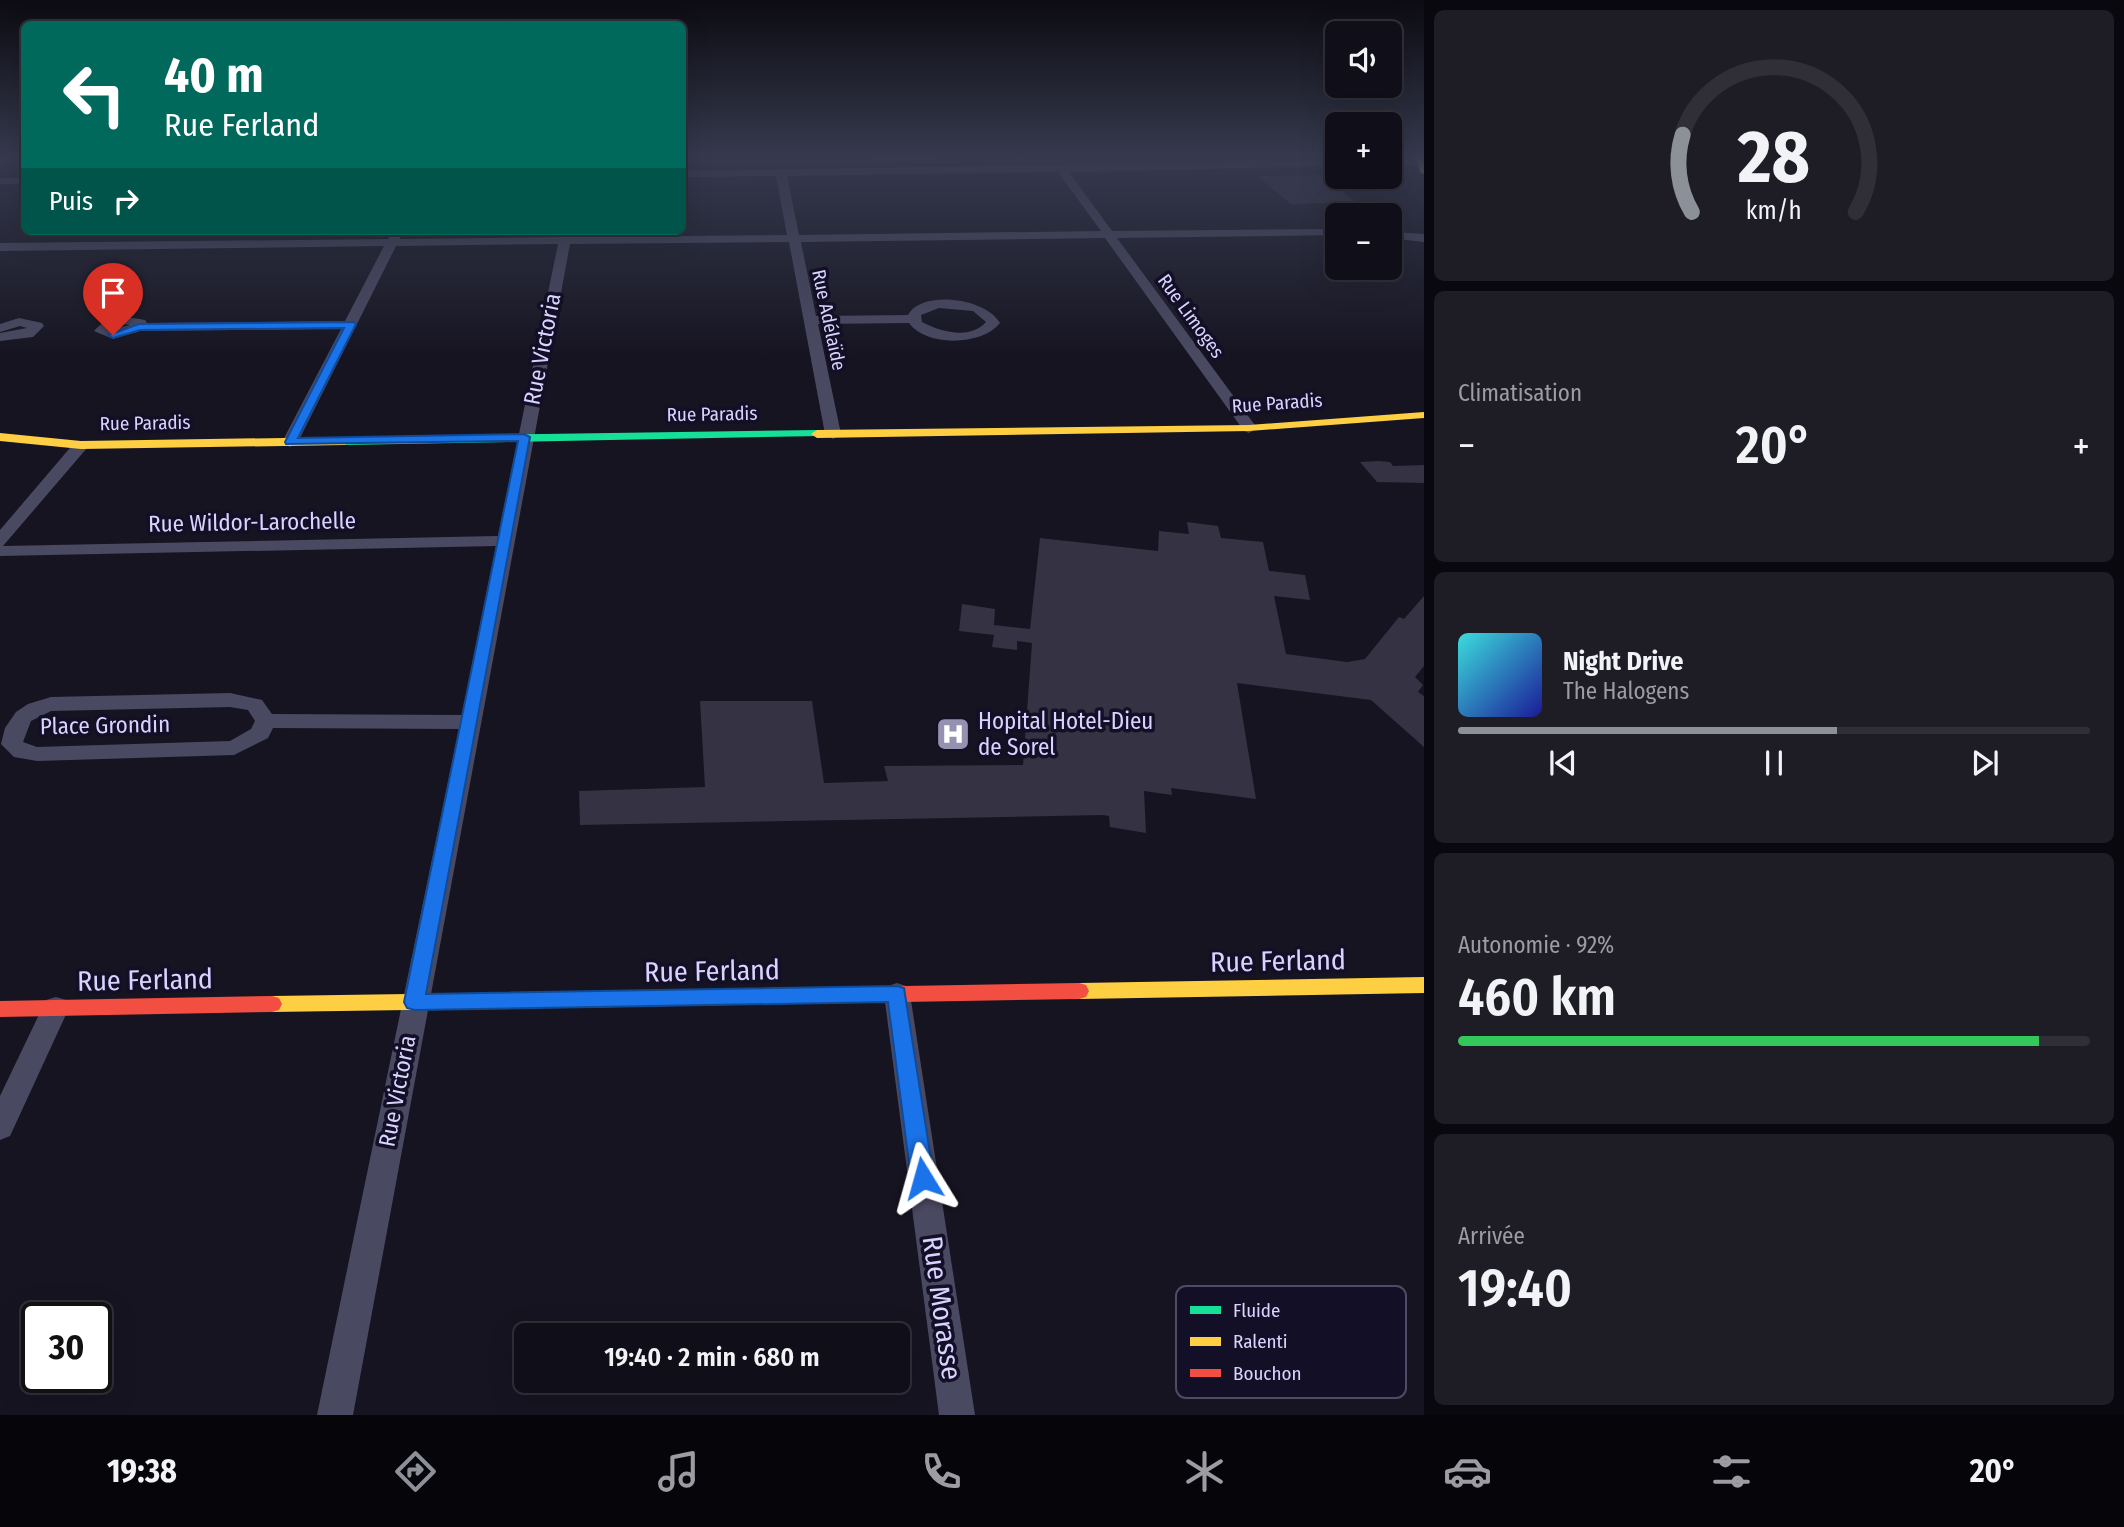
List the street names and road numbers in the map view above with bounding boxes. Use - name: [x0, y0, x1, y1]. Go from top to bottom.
- street label: Rue Adélaïde: [807, 268, 851, 372]
- street label: Rue Limoges: [1153, 270, 1229, 362]
- street label: Rue Victoria: [517, 291, 567, 407]
- street label: Rue Paradis: [1231, 388, 1323, 418]
- street label: Rue Paradis: [666, 402, 758, 426]
- street label: Rue Paradis: [99, 411, 191, 435]
- street label: Rue Wildor-Larochelle: [148, 506, 356, 538]
- street label: Place Grondin: [40, 710, 170, 740]
- street label: Rue Ferland: [1210, 943, 1346, 979]
- street label: Rue Ferland: [644, 953, 780, 989]
- street label: Rue Ferland: [77, 962, 213, 998]
- street label: Rue Victoria: [372, 1033, 422, 1149]
- street label: Rue Morasse: [916, 1234, 968, 1382]

